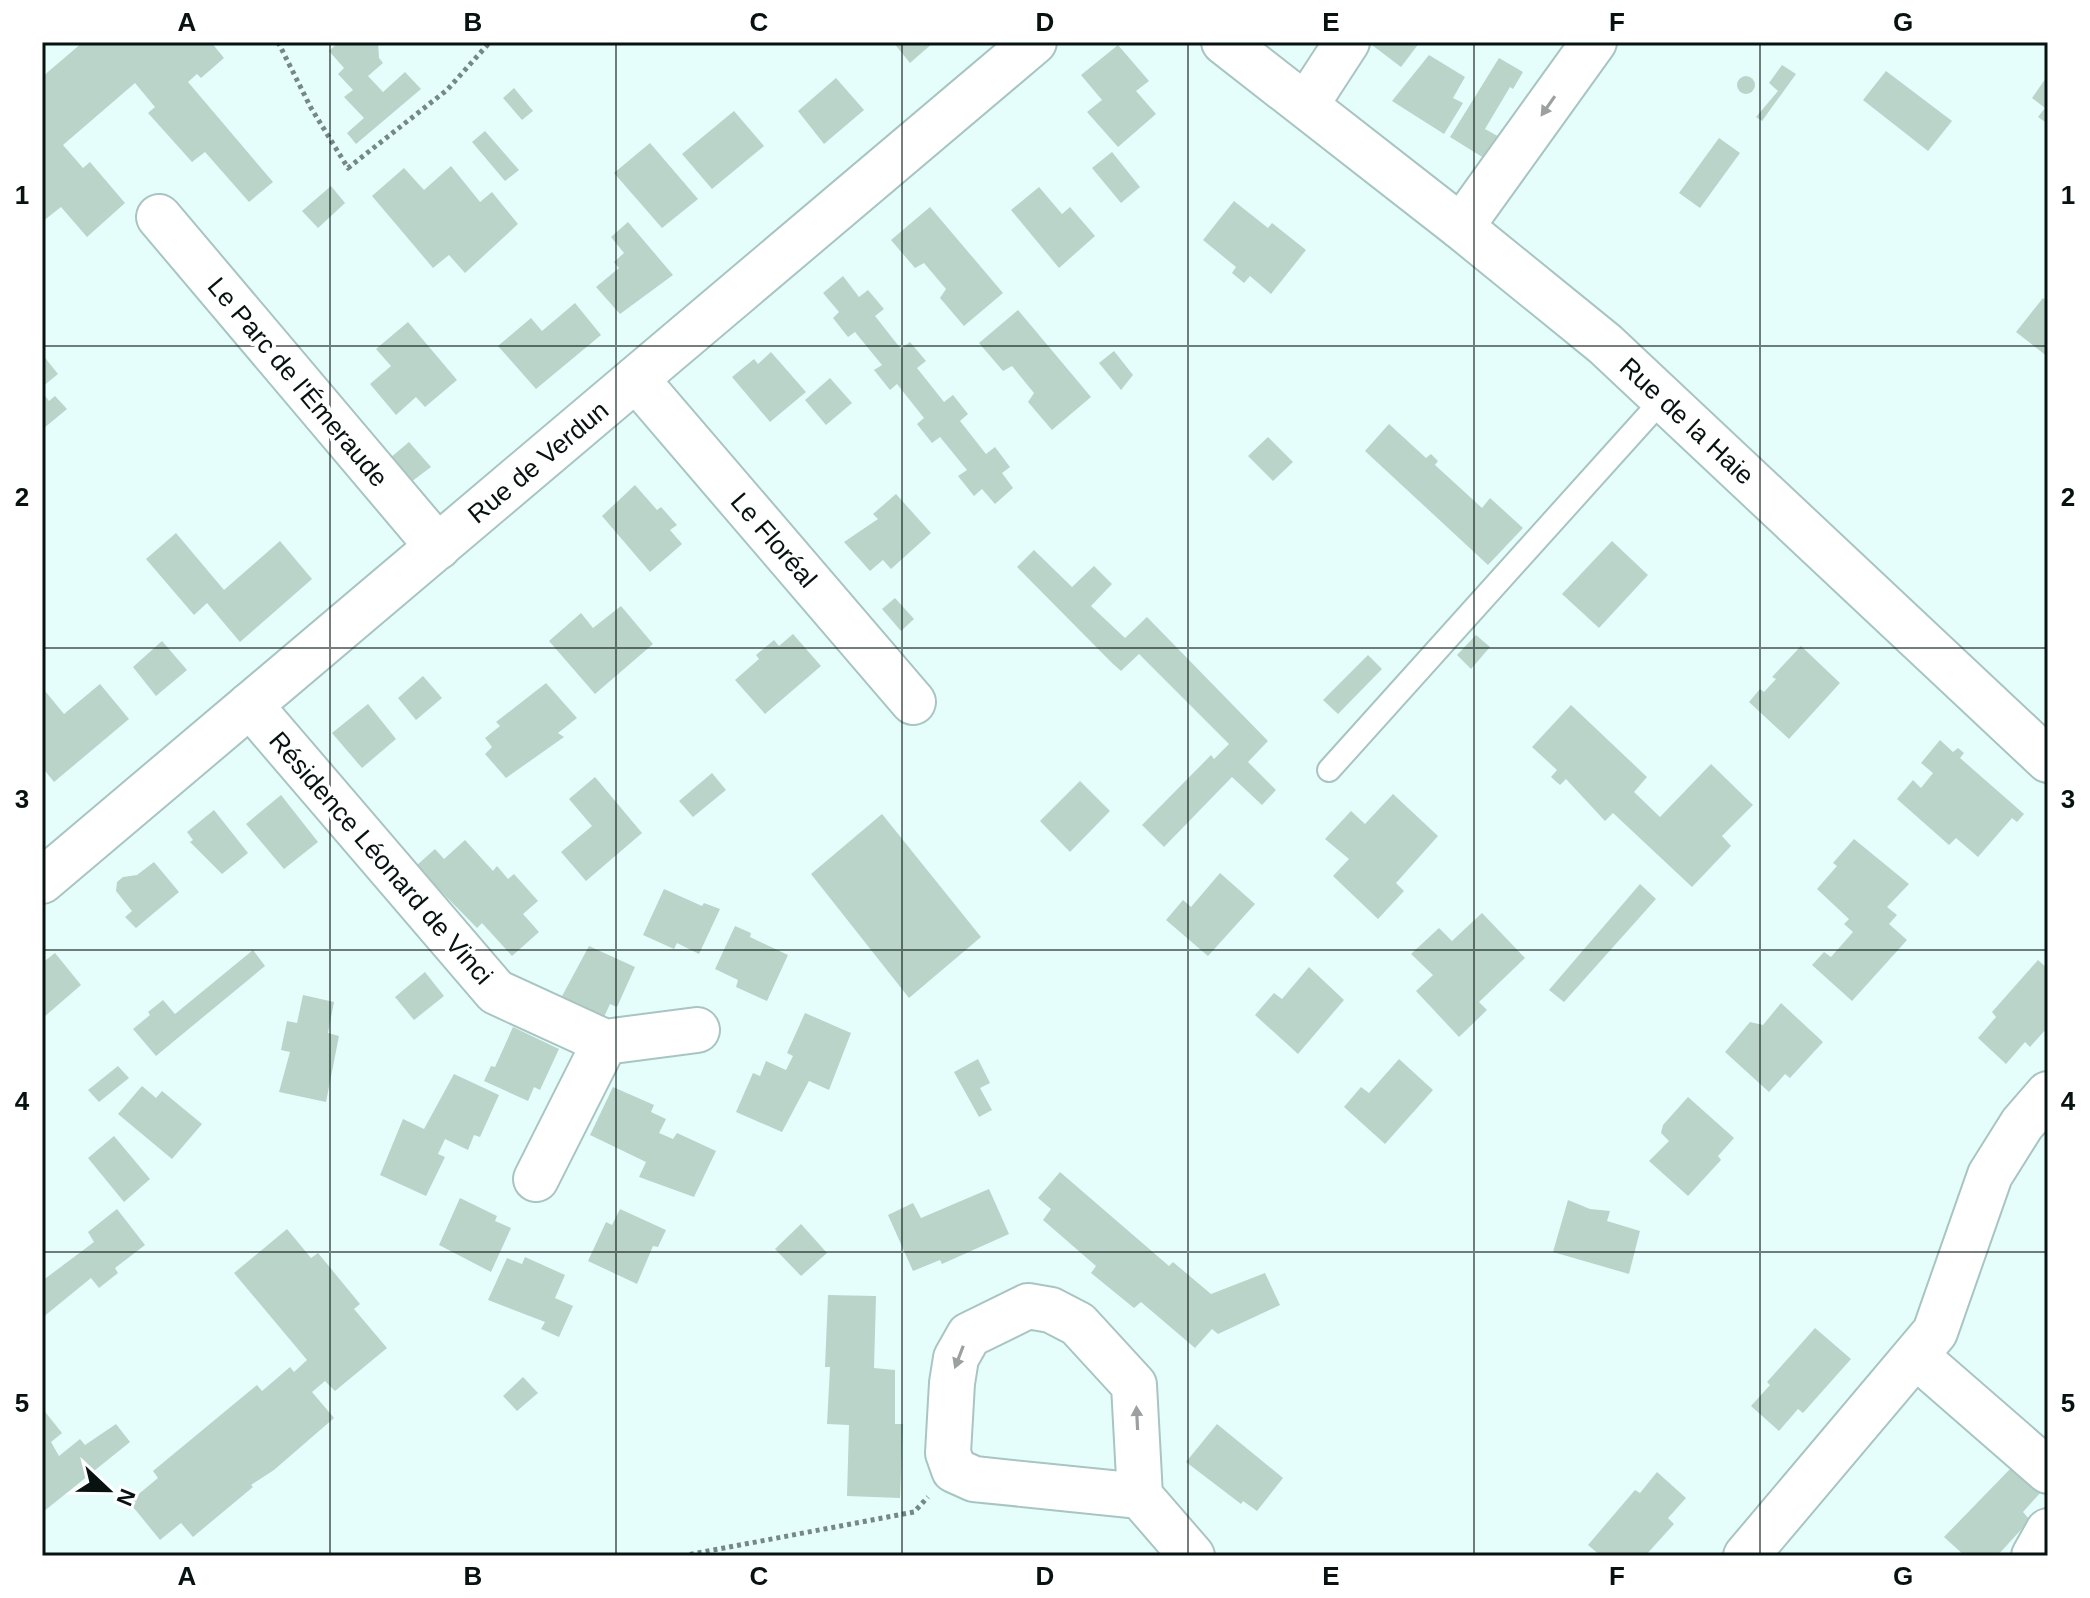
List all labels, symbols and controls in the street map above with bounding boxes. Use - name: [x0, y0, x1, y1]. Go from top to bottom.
- text: A: [178, 7, 197, 37]
- text: B: [464, 7, 482, 37]
- text: C: [750, 7, 769, 37]
- text: D: [1036, 7, 1054, 37]
- text: E: [1322, 7, 1340, 37]
- text: F: [1609, 7, 1625, 37]
- text: G: [1893, 7, 1913, 37]
- one-way arrow: [1541, 95, 1556, 116]
- text: 1: [15, 180, 29, 210]
- text: 1: [2061, 180, 2075, 210]
- street label: Le Parc de l'Émeraude: [202, 271, 394, 493]
- street label: Rue de la Haie: [1614, 351, 1760, 491]
- street label: Rue de Verdun: [462, 395, 614, 529]
- text: 2: [15, 482, 29, 512]
- text: 2: [2061, 482, 2075, 512]
- street label: Le Floréal: [725, 487, 823, 593]
- street label: Résidence Léonard de Vinci: [263, 726, 499, 990]
- text: 3: [15, 784, 29, 814]
- text: 3: [2061, 784, 2075, 814]
- text: 4: [15, 1086, 30, 1116]
- text: 4: [2061, 1086, 2076, 1116]
- one-way arrow: [952, 1345, 965, 1369]
- text: 5: [15, 1388, 29, 1418]
- text: 5: [2061, 1388, 2075, 1418]
- one-way arrow: [1130, 1405, 1143, 1431]
- north arrow: [68, 1450, 148, 1530]
- text: N: [112, 1485, 141, 1509]
- text: A: [178, 1561, 197, 1591]
- text: B: [464, 1561, 482, 1591]
- text: C: [750, 1561, 769, 1591]
- text: D: [1036, 1561, 1054, 1591]
- text: E: [1322, 1561, 1340, 1591]
- text: F: [1609, 1561, 1625, 1591]
- text: G: [1893, 1561, 1913, 1591]

